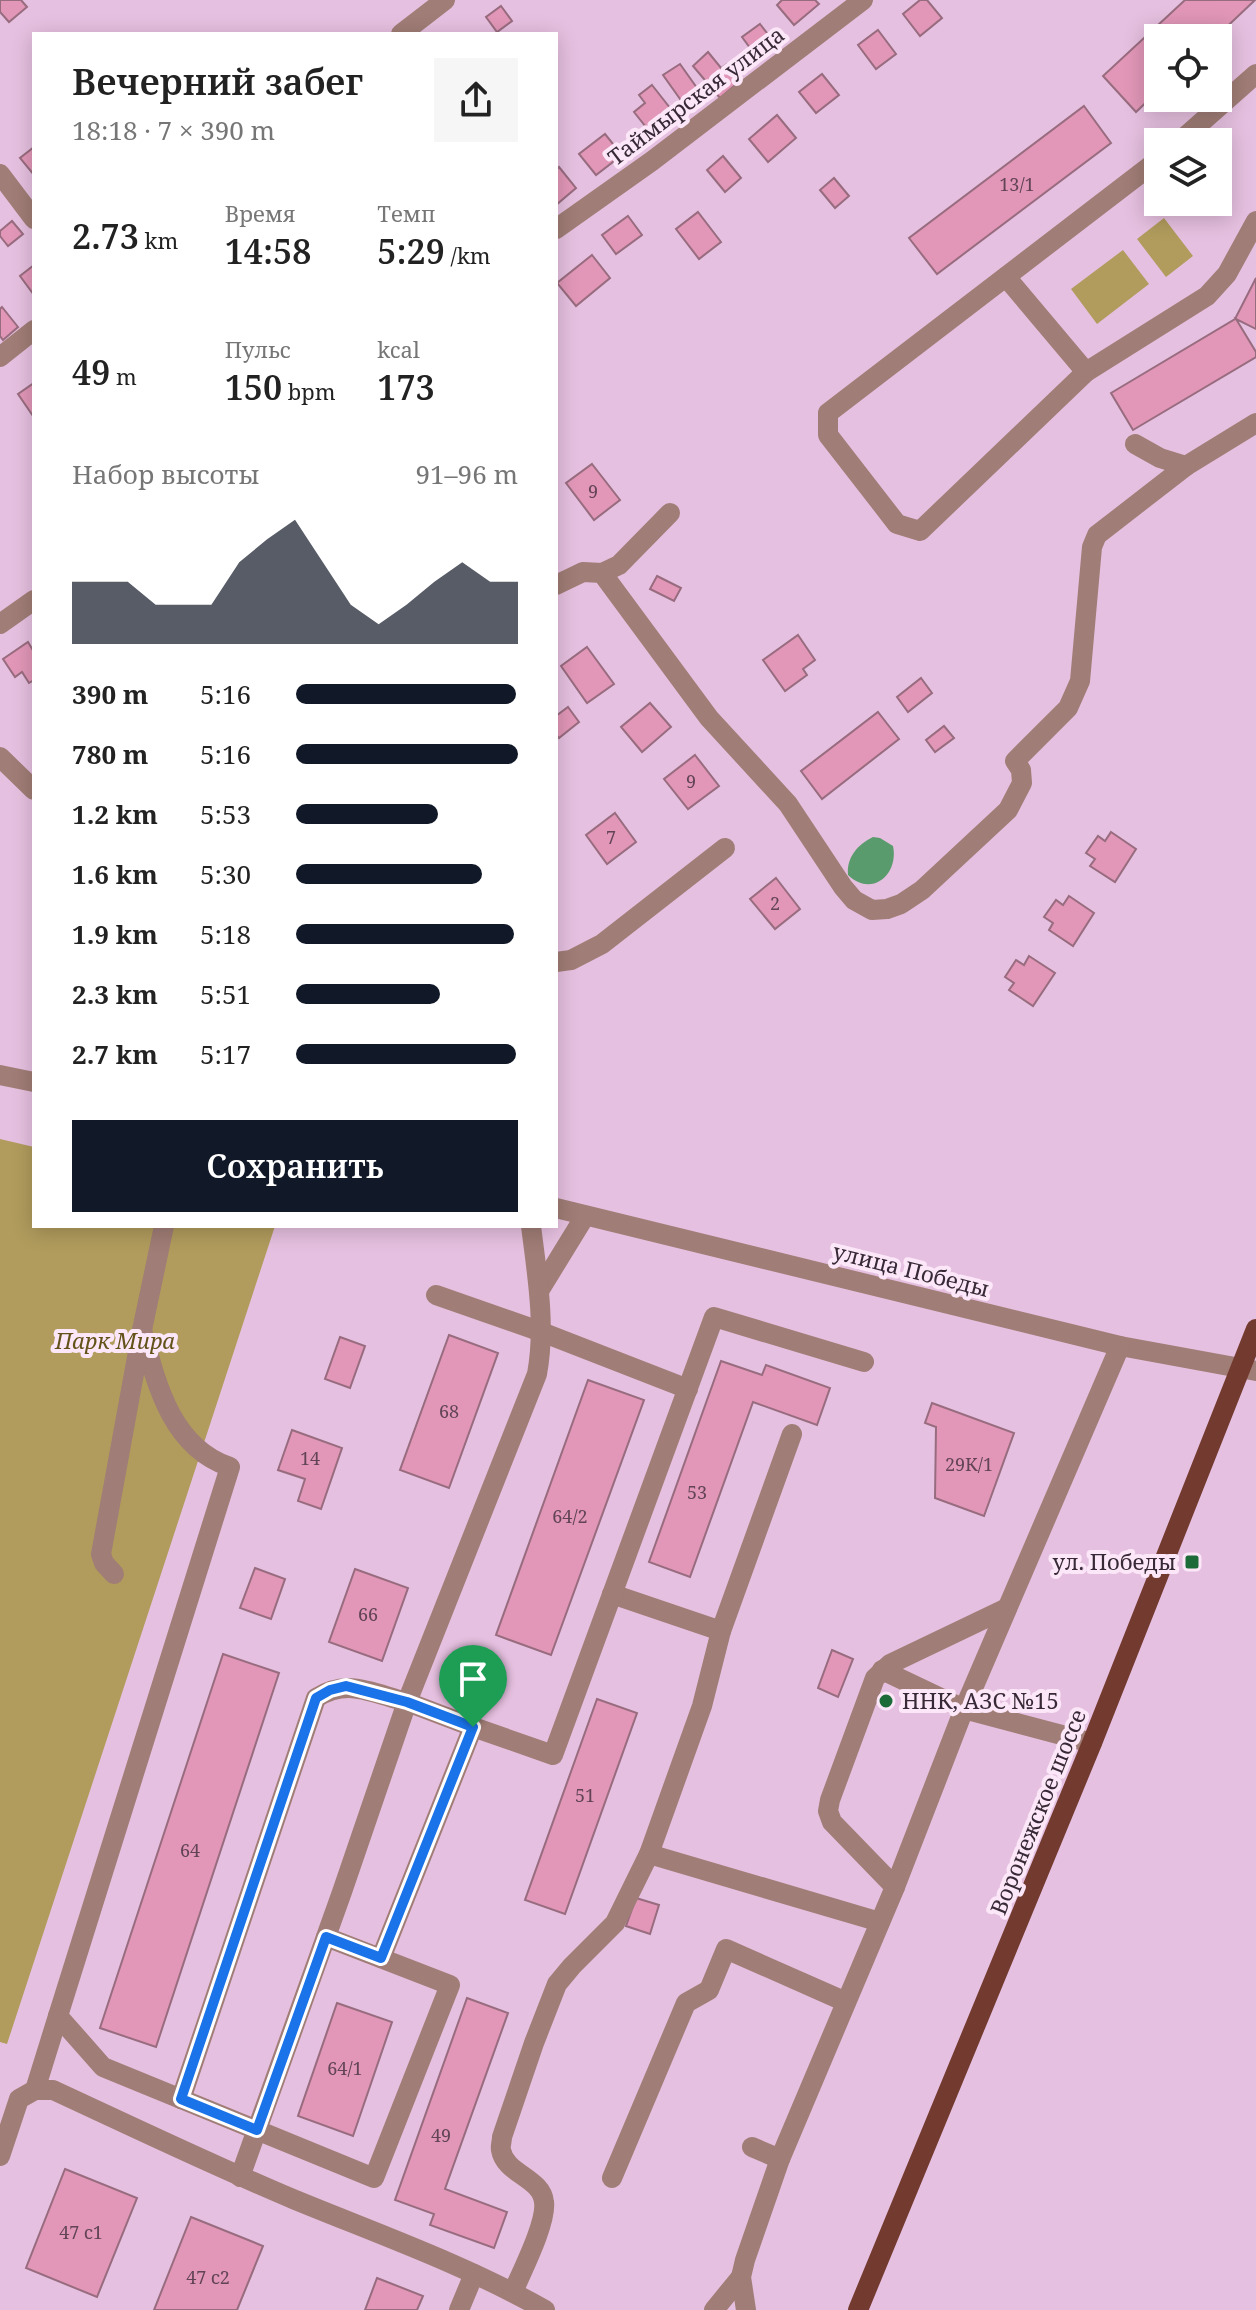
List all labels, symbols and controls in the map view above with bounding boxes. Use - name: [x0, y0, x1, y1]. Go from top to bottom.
- street label: Таймырская улица: [601, 19, 790, 172]
- map controls: [1144, 24, 1232, 216]
- button: locate: [1144, 24, 1232, 112]
- text: Вечерний забег: [72, 57, 363, 106]
- button: share: [434, 58, 518, 142]
- text: 18:18 · 7 × 390 m: [72, 112, 275, 148]
- button: layers: [1144, 128, 1232, 216]
- house number: 13/1: [999, 172, 1035, 196]
- text: Время: [225, 198, 296, 228]
- text: Темп: [377, 198, 435, 228]
- text: 2.73: [72, 213, 139, 259]
- text: km: [139, 225, 178, 255]
- text: 14:58: [225, 228, 311, 274]
- text: 5:29: [377, 228, 445, 274]
- text: /km: [445, 240, 491, 270]
- text: Пульс: [225, 334, 291, 364]
- text: kcal: [377, 334, 420, 364]
- text: 49: [72, 349, 110, 395]
- text: m: [110, 361, 137, 391]
- text: 150: [225, 364, 282, 410]
- text: 173: [377, 364, 435, 410]
- text: bpm: [282, 376, 336, 406]
- text: Набор высоты: [72, 456, 260, 492]
- text: 91–96 m: [416, 456, 518, 492]
- house number: 9: [588, 479, 598, 503]
- text: 390 m: [72, 676, 148, 712]
- text: 5:16: [200, 676, 251, 712]
- text: 780 m: [72, 736, 148, 772]
- text: 5:16: [200, 736, 251, 772]
- house number: 9: [686, 769, 696, 793]
- text: 1.2 km: [72, 796, 158, 832]
- text: 5:53: [200, 796, 251, 832]
- house number: 7: [606, 825, 616, 849]
- text: 1.6 km: [72, 856, 158, 892]
- text: 5:30: [200, 856, 251, 892]
- house number: 2: [770, 891, 780, 915]
- text: 1.9 km: [72, 916, 158, 952]
- text: 5:18: [200, 916, 251, 952]
- text: 2.3 km: [72, 976, 158, 1012]
- text: 5:51: [200, 976, 251, 1012]
- text: 2.7 km: [72, 1036, 158, 1072]
- text: 5:17: [200, 1036, 251, 1072]
- button: Сохранить: [72, 1120, 518, 1212]
- street label: улица Победы: [830, 1235, 992, 1303]
- park label: Парк Мира: [54, 1325, 175, 1355]
- house number: 68: [439, 1399, 459, 1423]
- house number: 14: [300, 1446, 320, 1470]
- house number: 29К/1: [945, 1452, 993, 1476]
- house number: 53: [687, 1480, 707, 1504]
- house number: 64/2: [552, 1504, 588, 1528]
- place label: ул. Победы: [1053, 1546, 1176, 1576]
- marker: ул. Победы: [1183, 1553, 1201, 1571]
- house number: 66: [358, 1602, 378, 1626]
- pin: [439, 1645, 507, 1727]
- icon: arrive: [451, 1657, 495, 1701]
- place label: ННК, АЗС №15: [902, 1685, 1059, 1715]
- marker: ННК, АЗС №15: [877, 1692, 895, 1710]
- street label: Воронежское шоссе: [982, 1705, 1092, 1919]
- house number: 51: [575, 1783, 595, 1807]
- house number: 64: [180, 1838, 200, 1862]
- house number: 64/1: [327, 2056, 363, 2080]
- house number: 49: [431, 2123, 451, 2147]
- house number: 47 с1: [59, 2220, 103, 2244]
- house number: 47 с2: [186, 2265, 230, 2289]

